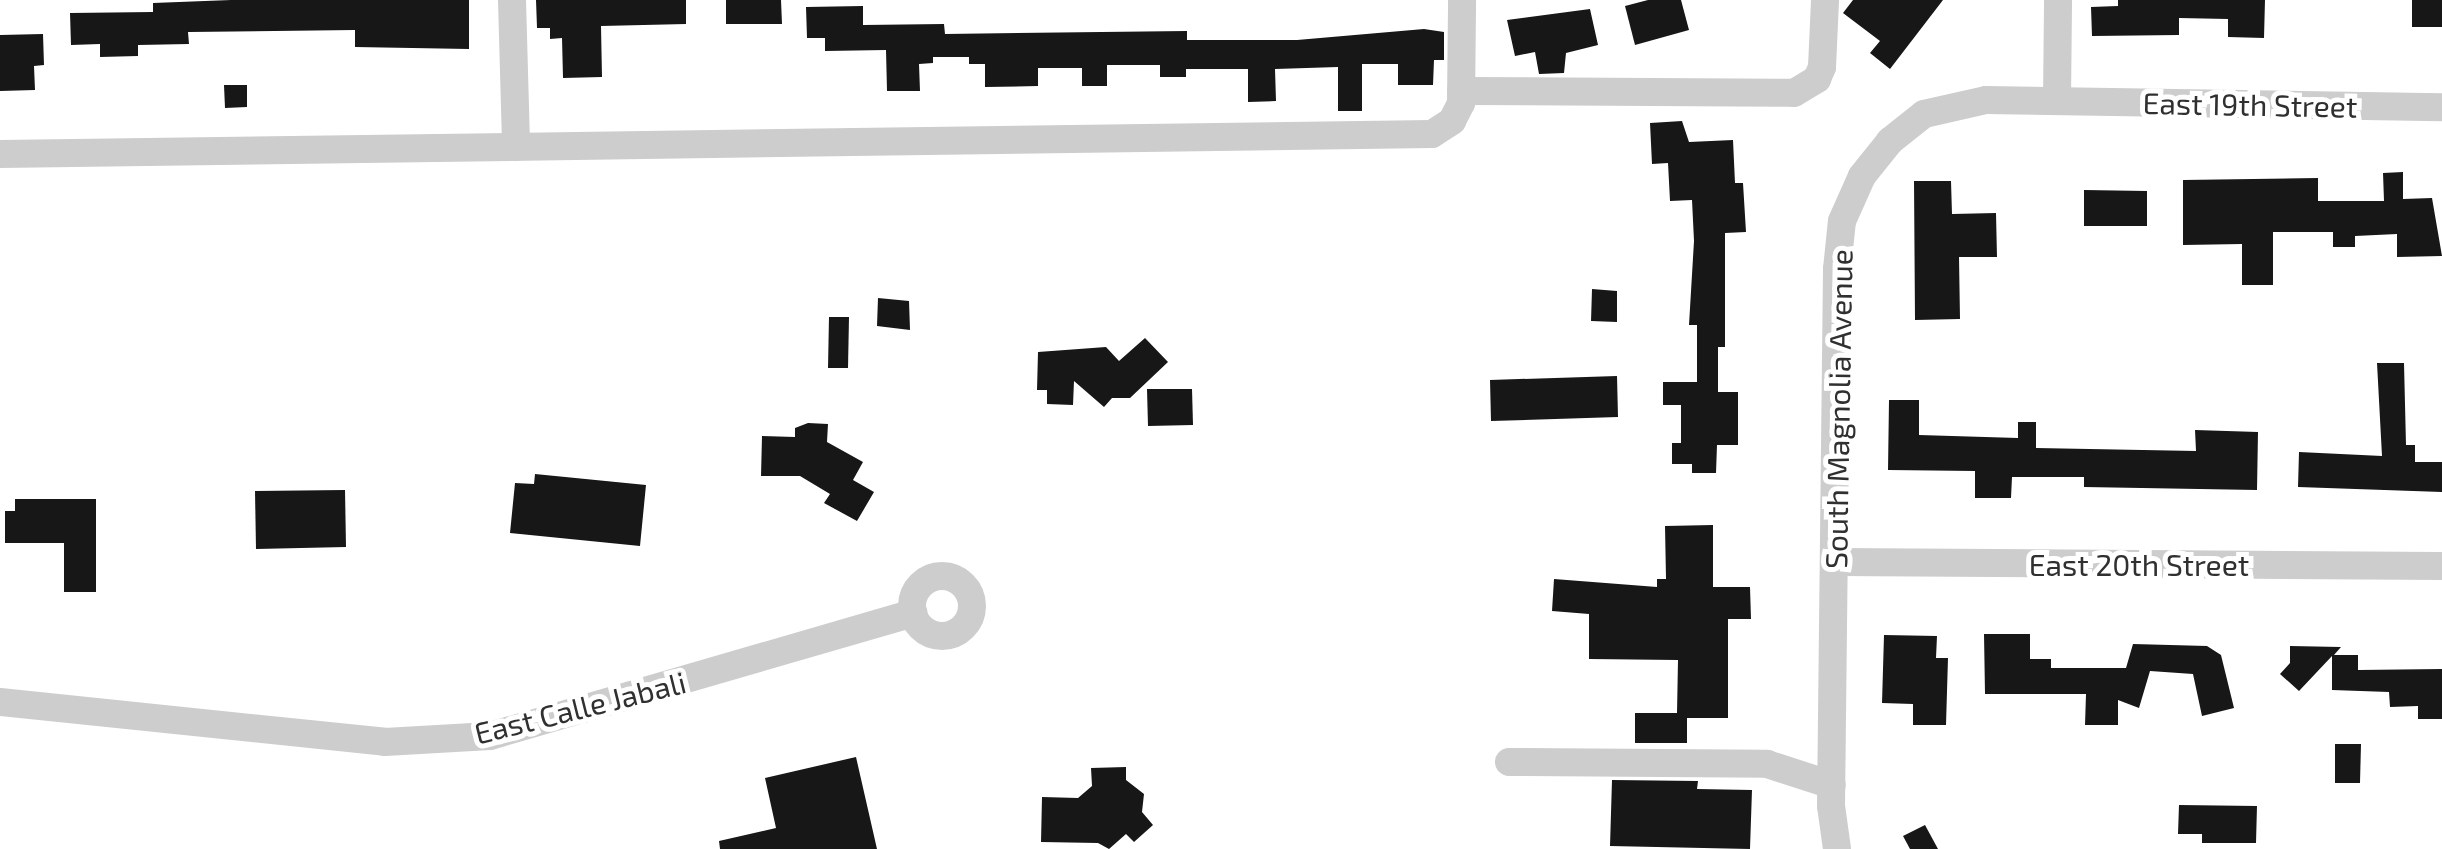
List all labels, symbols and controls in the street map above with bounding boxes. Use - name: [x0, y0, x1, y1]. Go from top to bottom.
- street label: East 19th Street: [2142, 84, 2358, 124]
- street label: South Magnolia Avenue: [1817, 248, 1859, 570]
- street label: East 20th Street: [2029, 546, 2249, 582]
- street label: East Calle Jabali: [470, 663, 690, 751]

